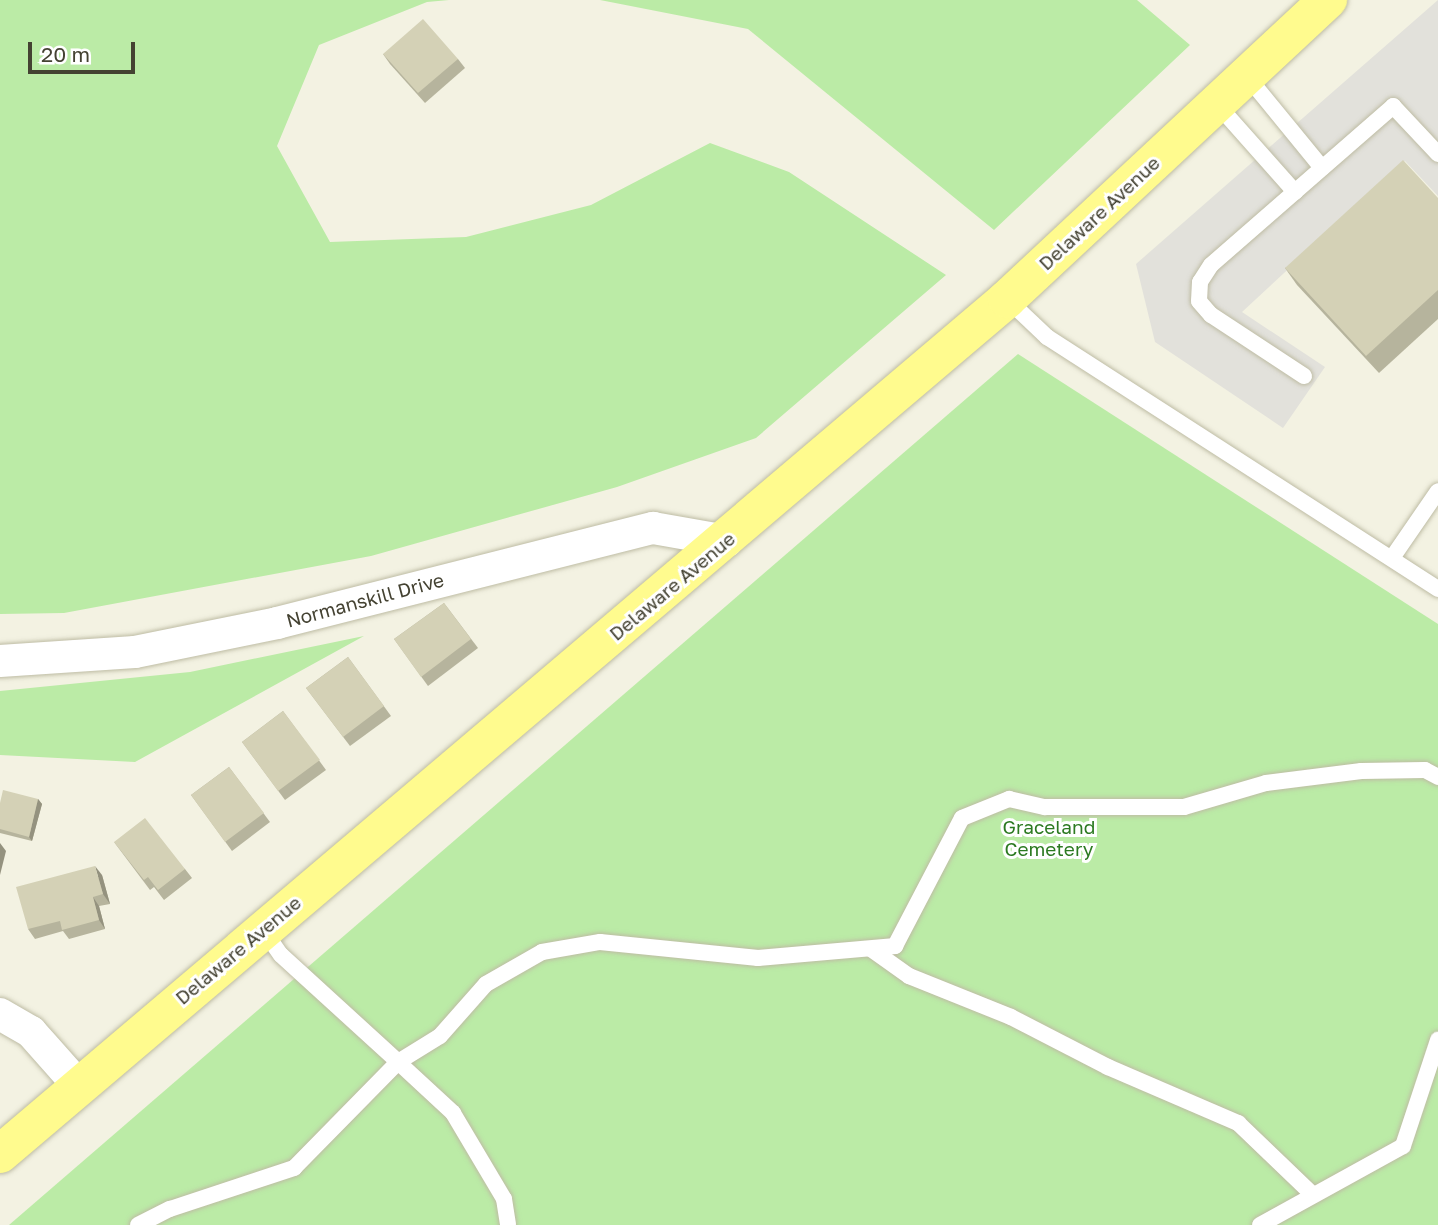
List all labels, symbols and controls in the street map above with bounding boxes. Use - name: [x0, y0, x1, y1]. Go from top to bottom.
- scale bar: [32, 28, 138, 72]
- text: 20 m: [41, 41, 90, 67]
- street label: Delaware Avenue: [1034, 151, 1164, 275]
- street label: Delaware Avenue: [605, 527, 739, 645]
- street label: Normanskill Drive: [284, 568, 446, 632]
- park label: Graceland Cemetery: [1003, 816, 1095, 860]
- street label: Delaware Avenue: [171, 891, 305, 1009]

